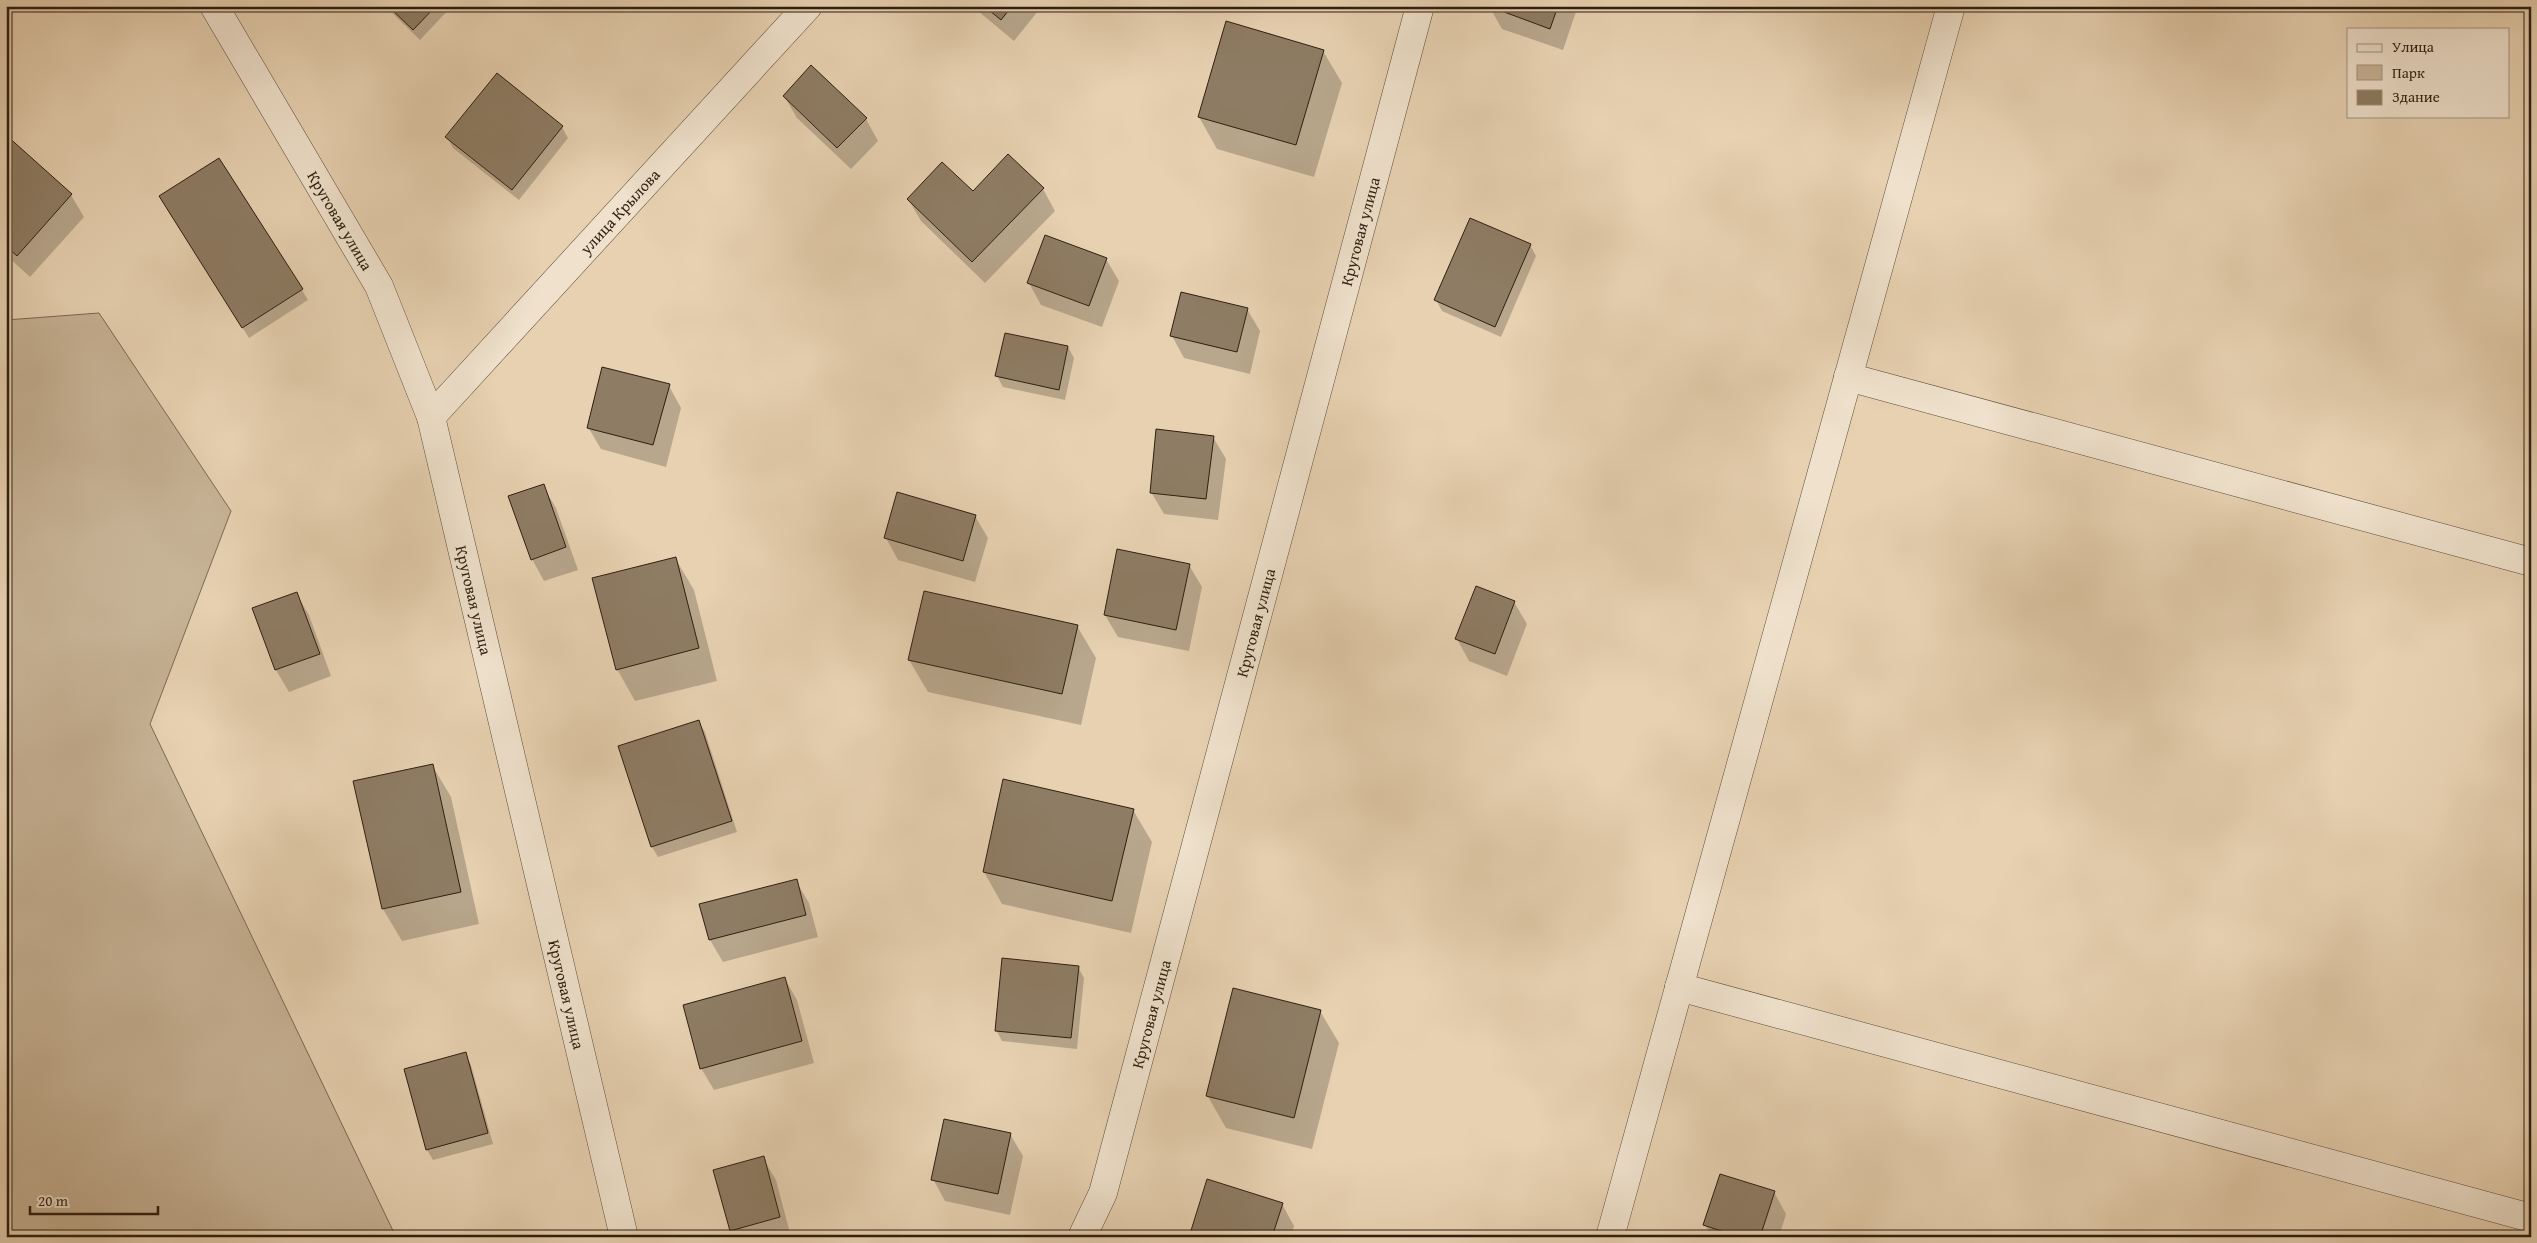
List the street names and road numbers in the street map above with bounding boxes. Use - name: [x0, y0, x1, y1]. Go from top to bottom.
- street label: улица Крылова: [573, 163, 665, 260]
- street label: Круговая улица: [302, 166, 379, 275]
- street label: Круговая улица: [1334, 174, 1386, 289]
- street label: Круговая улица: [450, 543, 499, 658]
- street label: Круговая улица: [1229, 565, 1281, 680]
- street label: Круговая улица: [542, 937, 591, 1052]
- street label: Круговая улица: [1125, 957, 1177, 1071]

